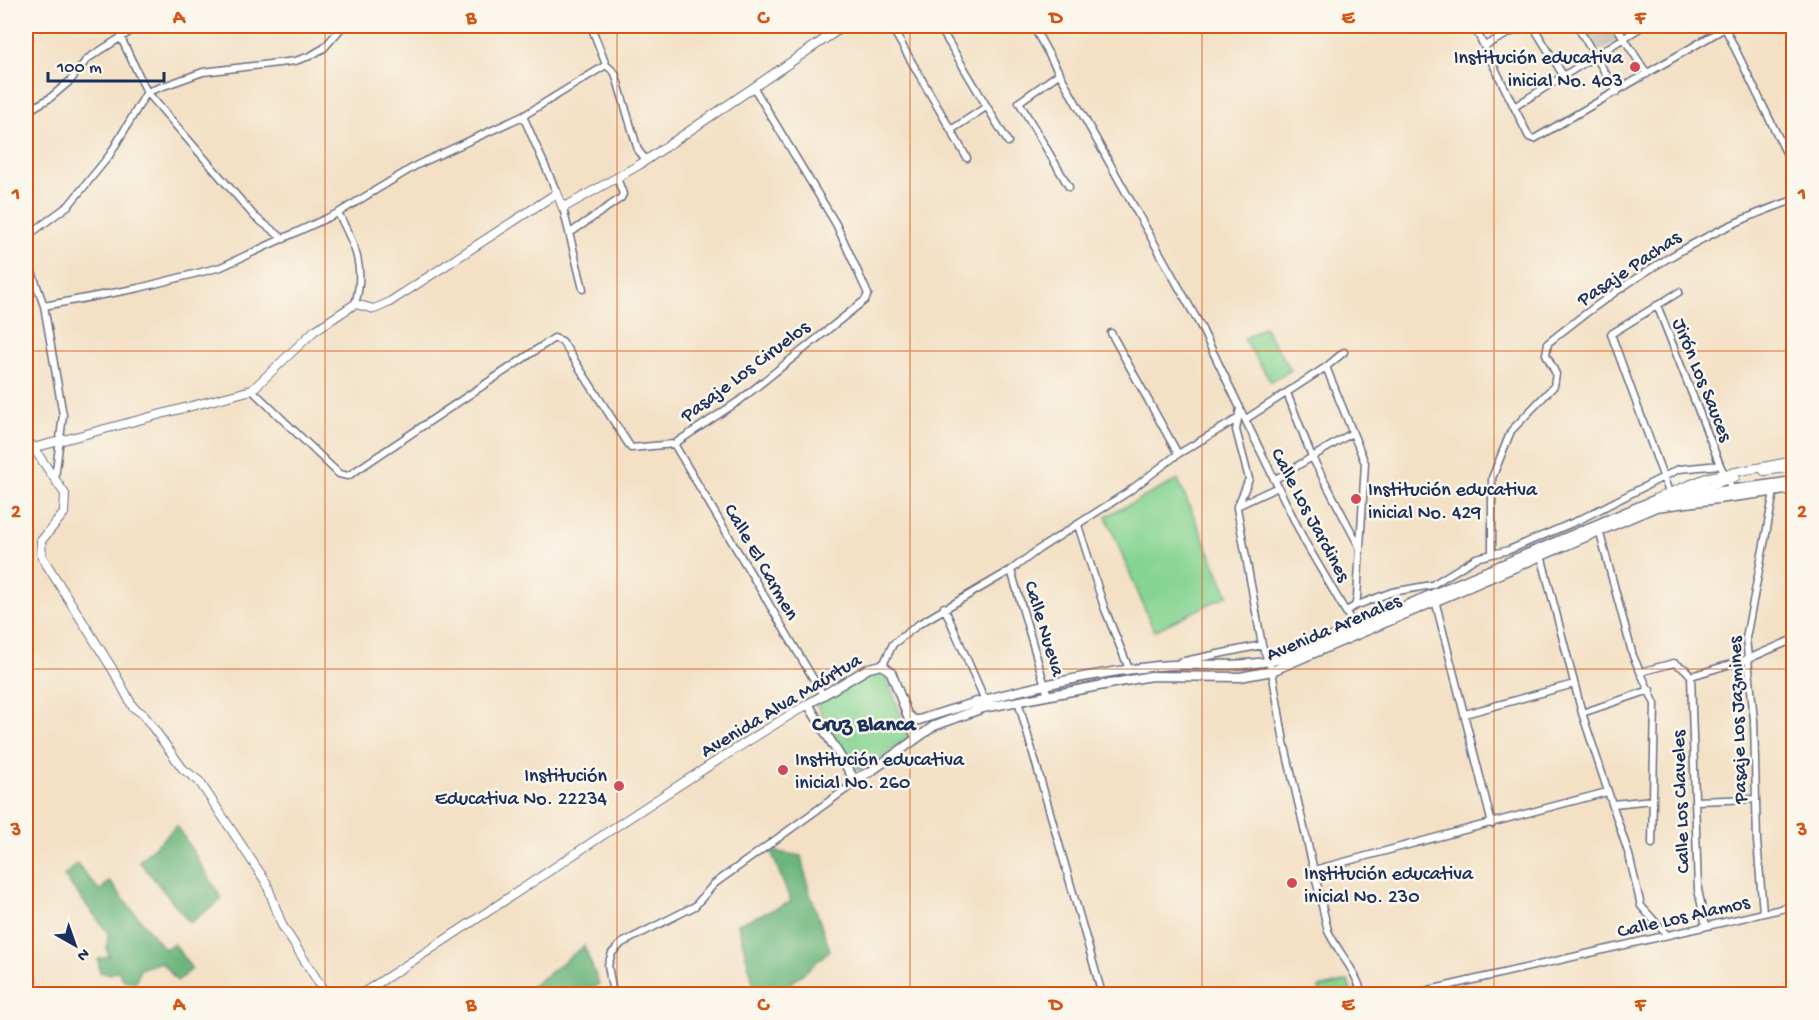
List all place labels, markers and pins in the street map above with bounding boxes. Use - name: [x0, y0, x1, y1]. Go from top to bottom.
- place label: Institución educativa inicial No. 403: [1454, 48, 1624, 94]
- marker: Institución educativa inicial No. 403: [1628, 60, 1642, 74]
- place label: Institución educativa inicial No. 429: [1368, 480, 1538, 526]
- marker: Institución educativa inicial No. 429: [1349, 492, 1363, 506]
- place label: Institución educativa inicial No. 260: [795, 750, 965, 796]
- marker: Institución educativa inicial No. 260: [776, 763, 790, 777]
- place label: Institución Educativa No. 22234: [435, 766, 608, 812]
- marker: Institución Educativa No. 22234: [612, 779, 626, 793]
- place label: Institución educativa inicial No. 230: [1304, 864, 1474, 910]
- marker: Institución educativa inicial No. 230: [1285, 876, 1299, 890]

